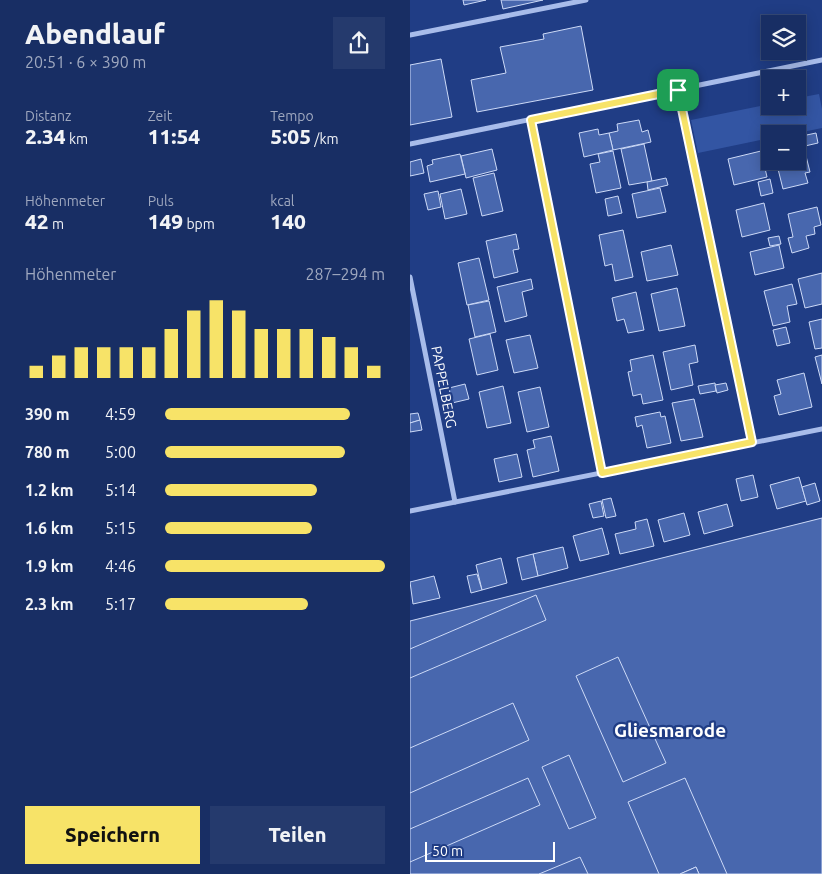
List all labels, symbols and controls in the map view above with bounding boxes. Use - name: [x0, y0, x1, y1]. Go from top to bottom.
- map controls: [761, 15, 806, 170]
- button: layers: [761, 15, 806, 60]
- button: share: [333, 17, 385, 69]
- text: Abendlauf: [25, 18, 165, 49]
- text: 20:51 · 6 × 390 m: [25, 53, 146, 71]
- pin: [657, 69, 699, 111]
- button: +: [761, 70, 806, 115]
- icon: arrive: [664, 76, 692, 104]
- text: Distanz: [25, 108, 71, 124]
- text: Zeit: [148, 108, 172, 124]
- text: Tempo: [270, 108, 314, 124]
- text: 2.34: [25, 124, 66, 148]
- text: 11:54: [148, 124, 200, 148]
- text: 5:05: [270, 124, 311, 148]
- button: −: [761, 125, 806, 170]
- text: km: [66, 131, 88, 147]
- text: /km: [311, 131, 339, 147]
- text: Höhenmeter: [25, 193, 105, 209]
- text: Puls: [148, 193, 174, 209]
- text: kcal: [270, 193, 295, 209]
- text: 42: [25, 209, 49, 233]
- text: 149: [148, 209, 183, 233]
- text: 140: [270, 209, 306, 233]
- text: m: [49, 216, 64, 232]
- text: bpm: [183, 216, 215, 232]
- text: Höhenmeter: [25, 265, 116, 283]
- text: 287–294 m: [305, 265, 385, 283]
- street label: PAPPELBERG: [428, 345, 460, 429]
- text: 390 m: [25, 405, 70, 423]
- text: 4:59: [105, 405, 136, 423]
- text: 780 m: [25, 443, 70, 461]
- text: 5:00: [105, 443, 136, 461]
- text: 1.2 km: [25, 481, 74, 499]
- text: 5:14: [105, 481, 136, 499]
- text: 1.6 km: [25, 519, 74, 537]
- text: 5:15: [105, 519, 136, 537]
- text: 1.9 km: [25, 557, 74, 575]
- text: 4:46: [105, 557, 136, 575]
- text: 2.3 km: [25, 595, 74, 613]
- text: 5:17: [105, 595, 136, 613]
- district label: Gliesmarode: [614, 719, 726, 741]
- button: Speichern: [25, 806, 200, 864]
- button: Teilen: [210, 806, 385, 864]
- scale bar: [425, 839, 555, 862]
- text: 50 m: [432, 843, 463, 859]

